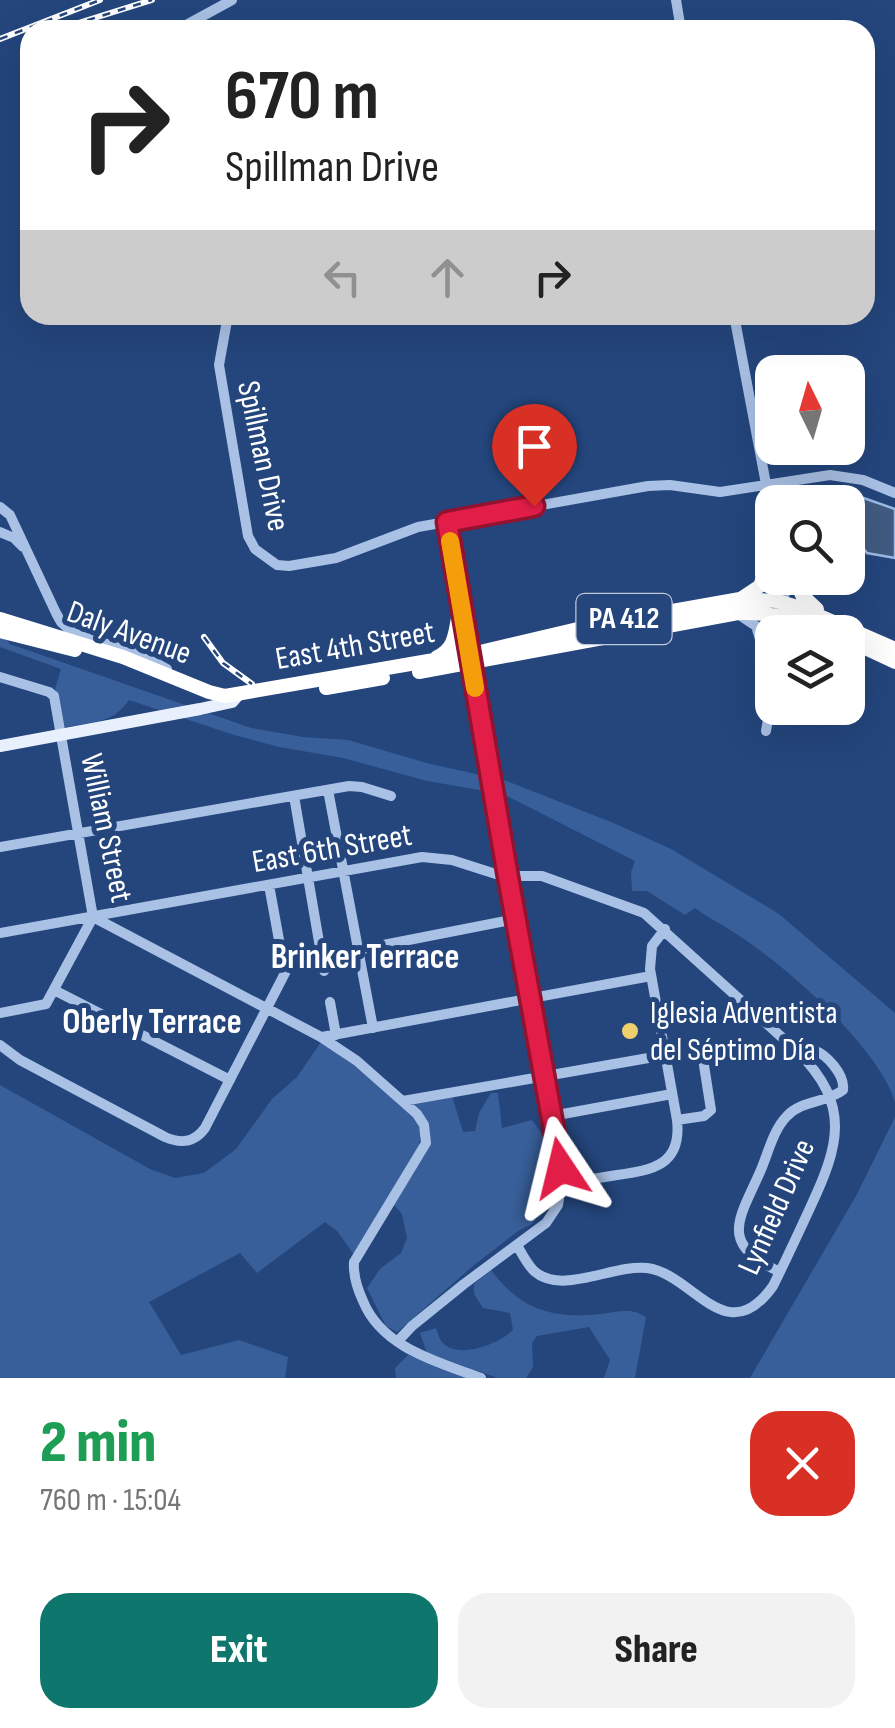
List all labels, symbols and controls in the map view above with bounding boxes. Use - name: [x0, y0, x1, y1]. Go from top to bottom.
- text: 670 m: [225, 55, 379, 139]
- icon: right: [60, 60, 190, 190]
- text: Spillman Drive: [225, 140, 439, 195]
- icon: left: [315, 250, 370, 305]
- icon: ahead: [420, 250, 475, 305]
- icon: right: [525, 250, 580, 305]
- north arrow: [755, 355, 865, 465]
- map controls: [755, 355, 865, 725]
- street label: Spillman Drive: [228, 377, 298, 535]
- pin: [492, 404, 577, 507]
- icon: arrive: [507, 419, 562, 474]
- button: search: [755, 485, 865, 595]
- street label: Daly Avenue: [61, 593, 197, 673]
- road number: PA 412: [576, 594, 672, 644]
- street label: East 4th Street: [272, 613, 438, 679]
- button: layers: [755, 615, 865, 725]
- street label: William Street: [71, 750, 141, 906]
- street label: East 6th Street: [249, 816, 415, 882]
- district label: Brinker Terrace: [271, 936, 459, 979]
- place label: Iglesia Adventista del Séptimo Día: [650, 994, 838, 1070]
- district label: Oberly Terrace: [62, 1001, 242, 1044]
- marker: Iglesia Adventista del Séptimo Día: [619, 1020, 641, 1042]
- position arrow: [509, 1116, 613, 1220]
- street label: Lynfield Drive: [730, 1133, 824, 1281]
- text: 2 min: [40, 1407, 156, 1479]
- button: close: [750, 1411, 855, 1516]
- text: 760 m · 15:04: [40, 1481, 181, 1520]
- button: Exit: [40, 1593, 438, 1708]
- button: Share: [458, 1593, 855, 1708]

